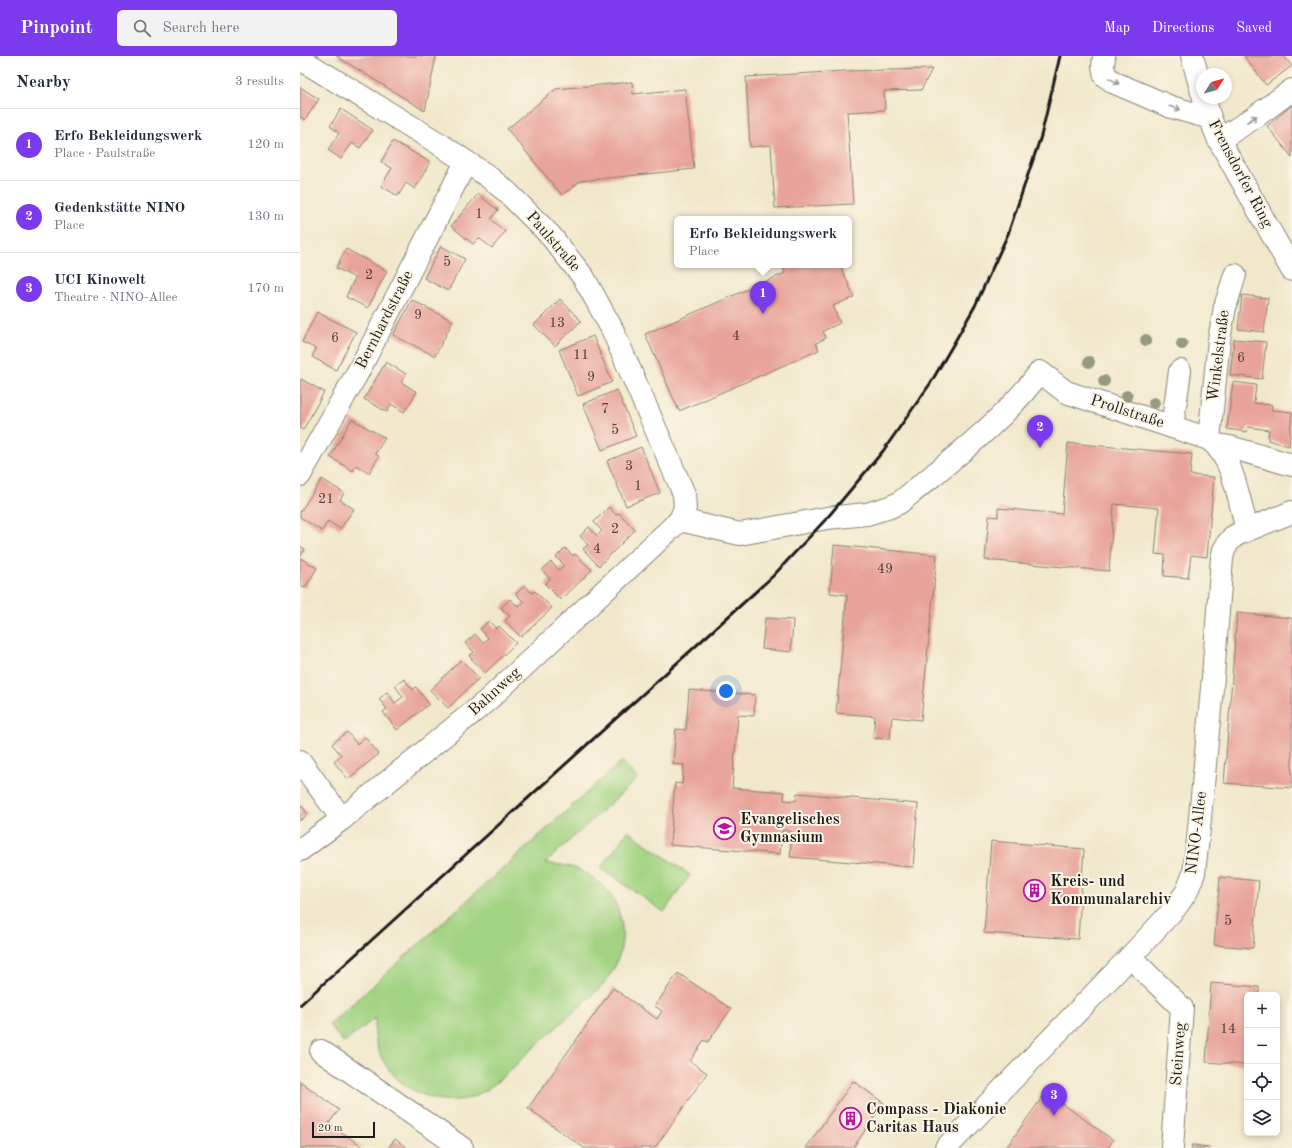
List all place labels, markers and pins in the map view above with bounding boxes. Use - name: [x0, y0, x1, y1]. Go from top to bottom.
- pin: 1: [750, 281, 776, 314]
- pin: 2: [1027, 415, 1053, 448]
- place label: Evangelisches Gymnasium: [740, 812, 840, 846]
- school or university icon: Evangelisches Gymnasium: [711, 816, 737, 842]
- place label: Kreis- und Kommunalarchiv: [1050, 874, 1171, 908]
- building icon: Kreis- und Kommunalarchiv: [1021, 878, 1047, 904]
- pin: 3: [1041, 1083, 1067, 1116]
- place label: Compass - Diakonie Caritas Haus: [866, 1102, 1007, 1136]
- building icon: Compass - Diakonie Caritas Haus: [837, 1106, 863, 1132]

